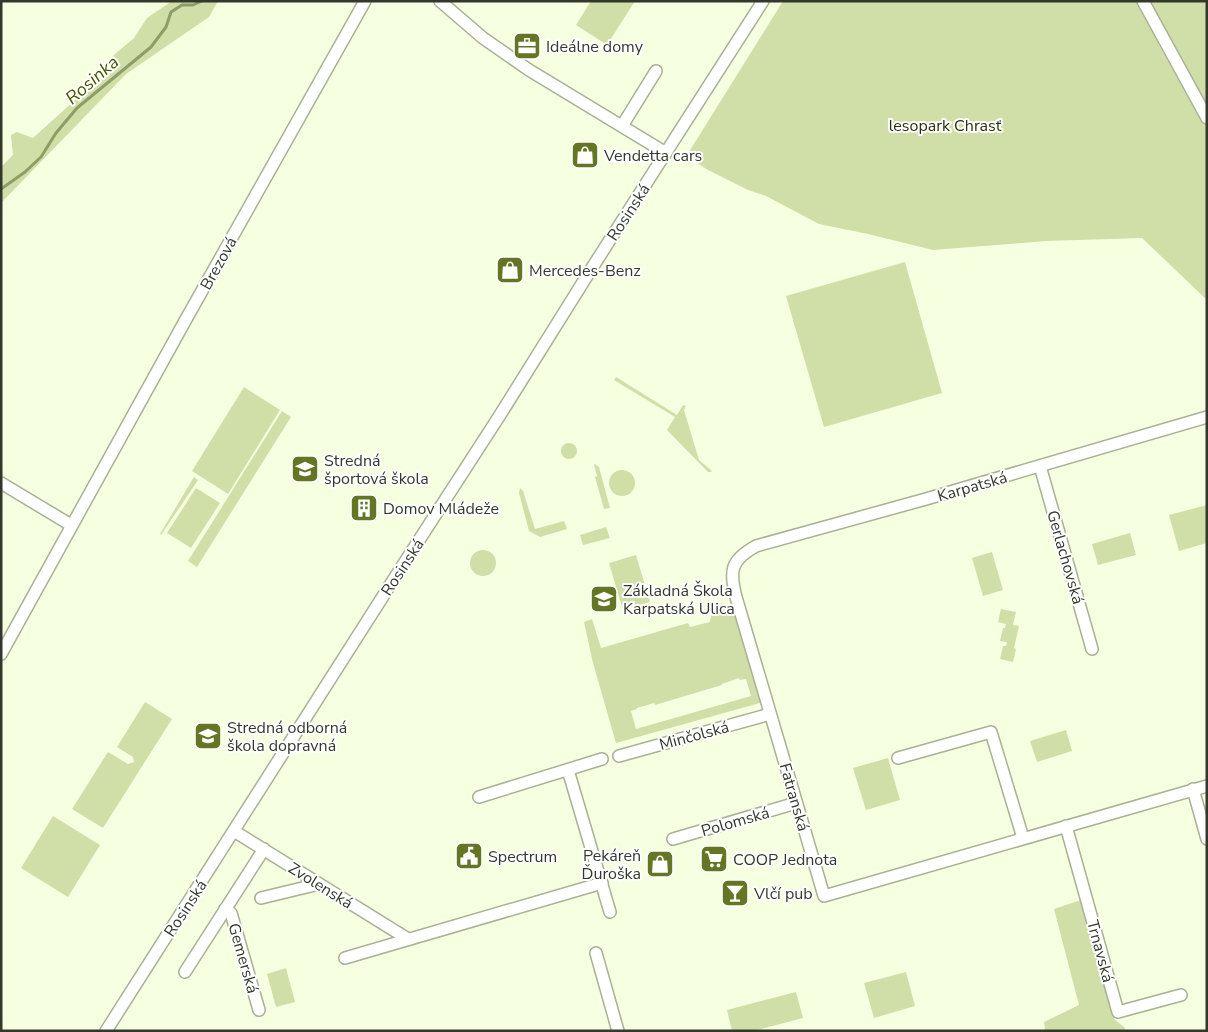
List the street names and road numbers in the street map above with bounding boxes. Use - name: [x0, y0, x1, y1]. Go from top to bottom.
- street label: Rosinská: [602, 180, 655, 245]
- street label: Brezová: [195, 233, 242, 294]
- street label: Karpatská: [935, 467, 1010, 507]
- street label: Gerlachovská: [1041, 508, 1089, 607]
- street label: Rosinská: [376, 535, 429, 600]
- street label: Minčolská: [657, 716, 732, 756]
- street label: Fatranská: [774, 761, 814, 834]
- street label: Polomská: [699, 802, 772, 842]
- street label: Zvolenská: [284, 857, 357, 914]
- street label: Rosinská: [159, 876, 212, 941]
- street label: Trnavská: [1081, 918, 1119, 985]
- street label: Gemerská: [223, 921, 264, 996]

